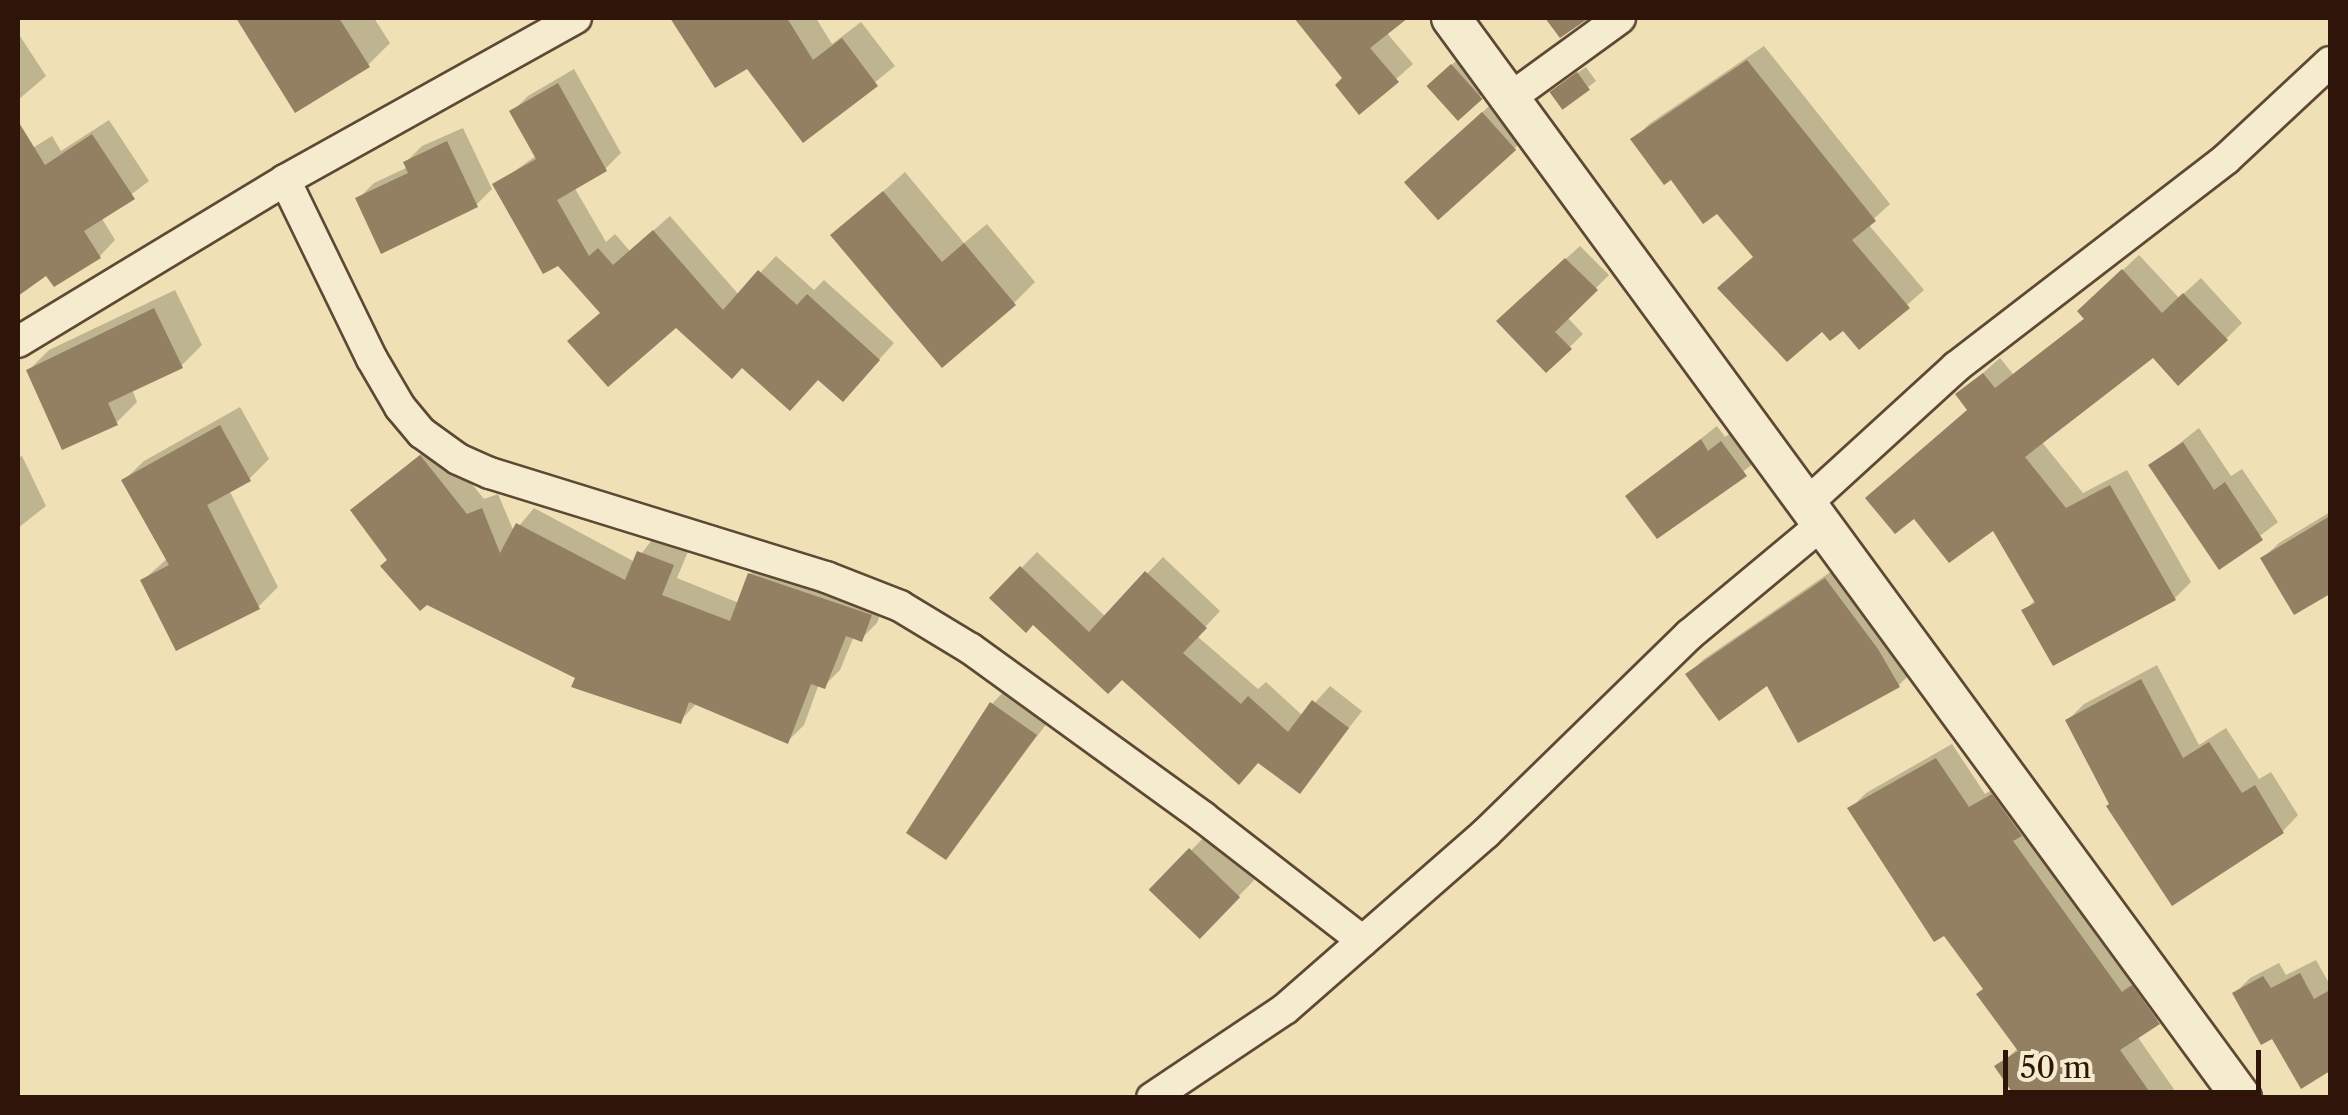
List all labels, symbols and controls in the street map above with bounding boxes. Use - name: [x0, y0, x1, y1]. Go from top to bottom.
- scale bar: [2008, 1030, 2266, 1092]
- text: 50 m: [2020, 1049, 2091, 1086]

